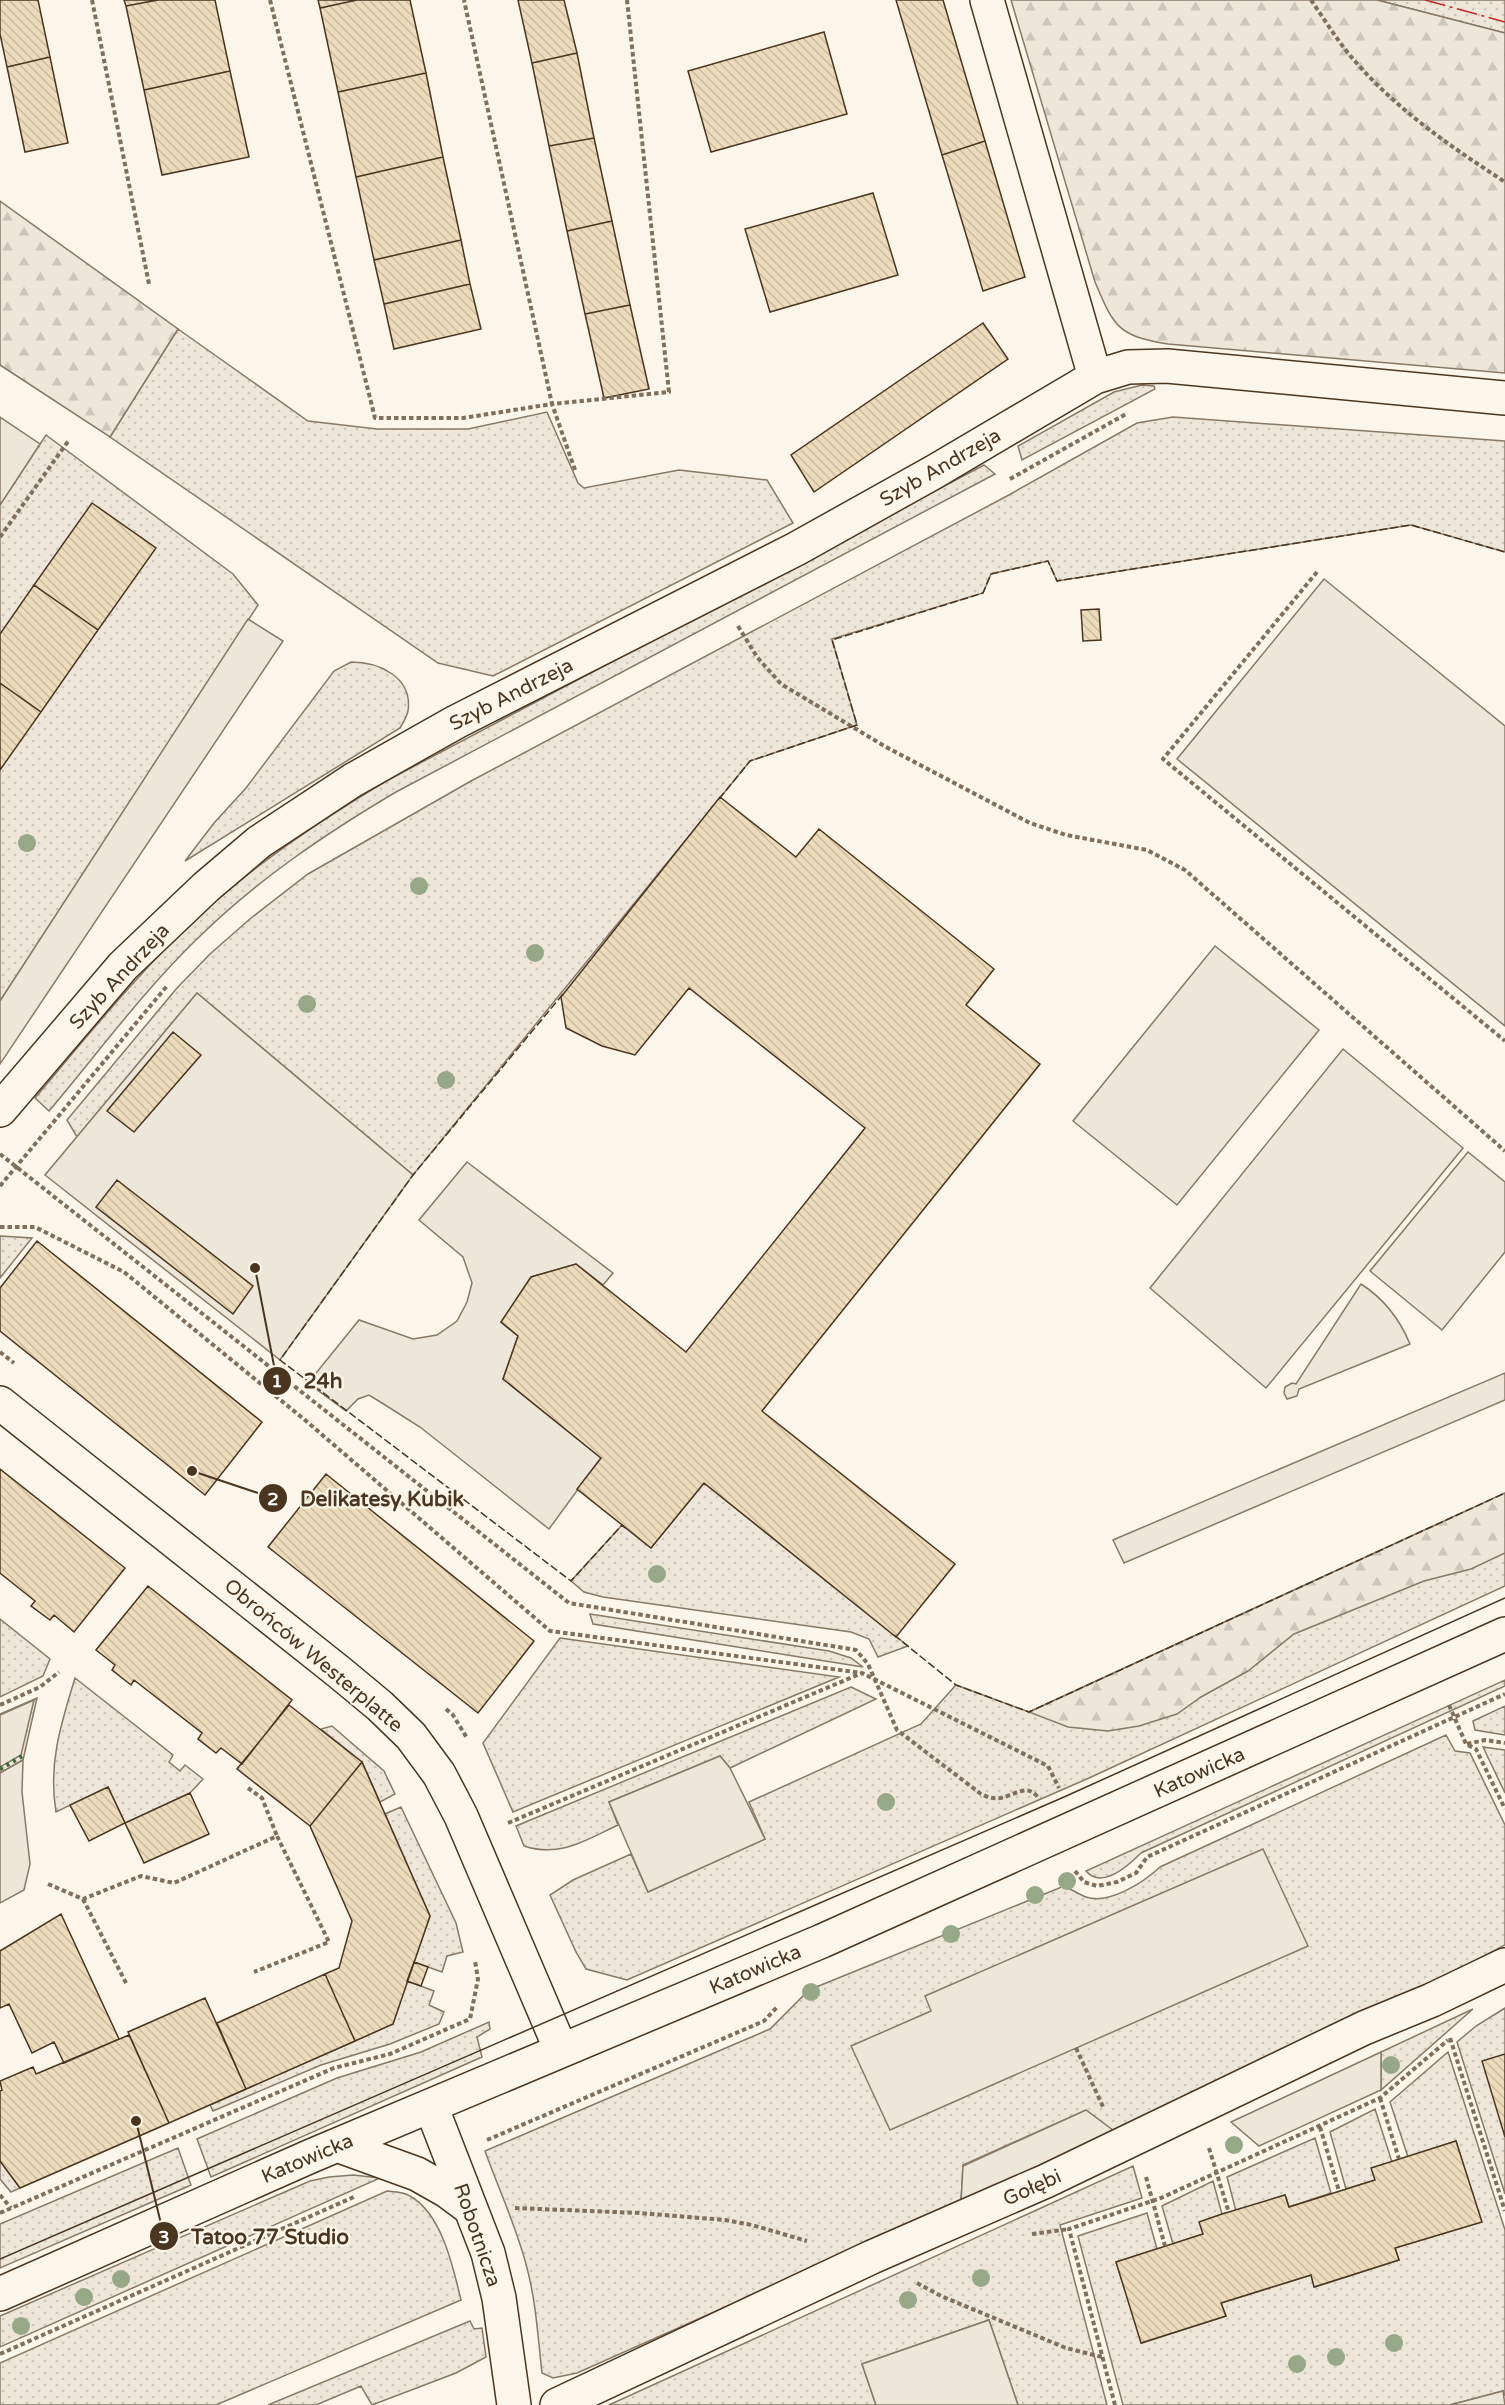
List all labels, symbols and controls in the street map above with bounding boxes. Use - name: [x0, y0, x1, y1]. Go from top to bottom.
- street label: Szyb Andrzeja: [876, 424, 1005, 512]
- street label: Szyb Andrzeja: [446, 653, 577, 736]
- street label: Szyb Andrzeja: [65, 919, 175, 1034]
- callout: 24h: [262, 1361, 355, 1400]
- text: 24h: [303, 1369, 343, 1394]
- text: 1: [271, 1370, 283, 1392]
- callout: Delikatesy Kubik: [258, 1479, 476, 1518]
- text: Delikatesy Kubik: [300, 1487, 464, 1512]
- text: 2: [267, 1488, 279, 1510]
- street label: Obrońców Westerplatte: [219, 1574, 408, 1738]
- street label: Katowicka: [1150, 1742, 1249, 1804]
- street label: Katowicka: [706, 1940, 805, 2000]
- street label: Katowicka: [258, 2129, 357, 2189]
- street label: Gołębi: [999, 2164, 1065, 2211]
- street label: Robotnicza: [448, 2180, 506, 2290]
- callout: Tatoo 77 Studio: [149, 2217, 361, 2256]
- text: Tatoo 77 Studio: [190, 2225, 349, 2250]
- text: 3: [158, 2226, 170, 2248]

